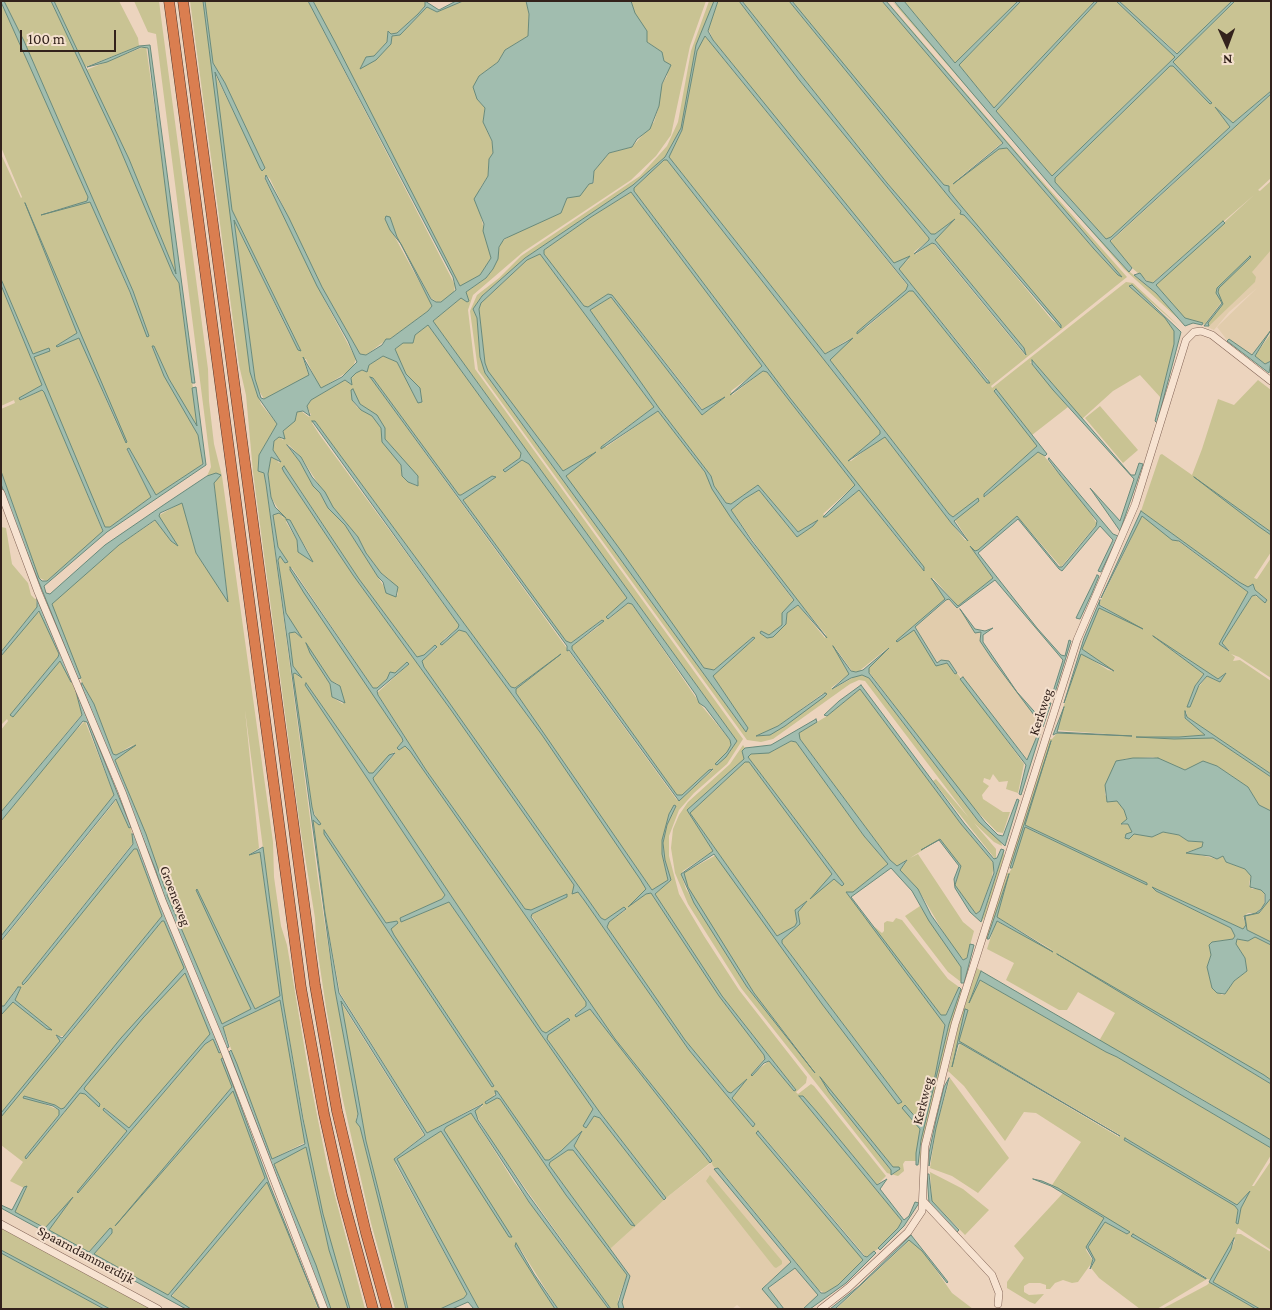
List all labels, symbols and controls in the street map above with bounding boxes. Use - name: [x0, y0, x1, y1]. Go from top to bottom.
- scale bar: [22, 20, 119, 52]
- north arrow: [1202, 20, 1252, 70]
- text: 100 m: [28, 31, 65, 47]
- text: N: [1222, 52, 1233, 68]
- street label: Kerkweg: [1026, 686, 1056, 738]
- street label: Groeneweg: [156, 863, 194, 929]
- street label: Kerkweg: [909, 1075, 937, 1127]
- street label: Spaarndammerdijk: [35, 1222, 137, 1288]

